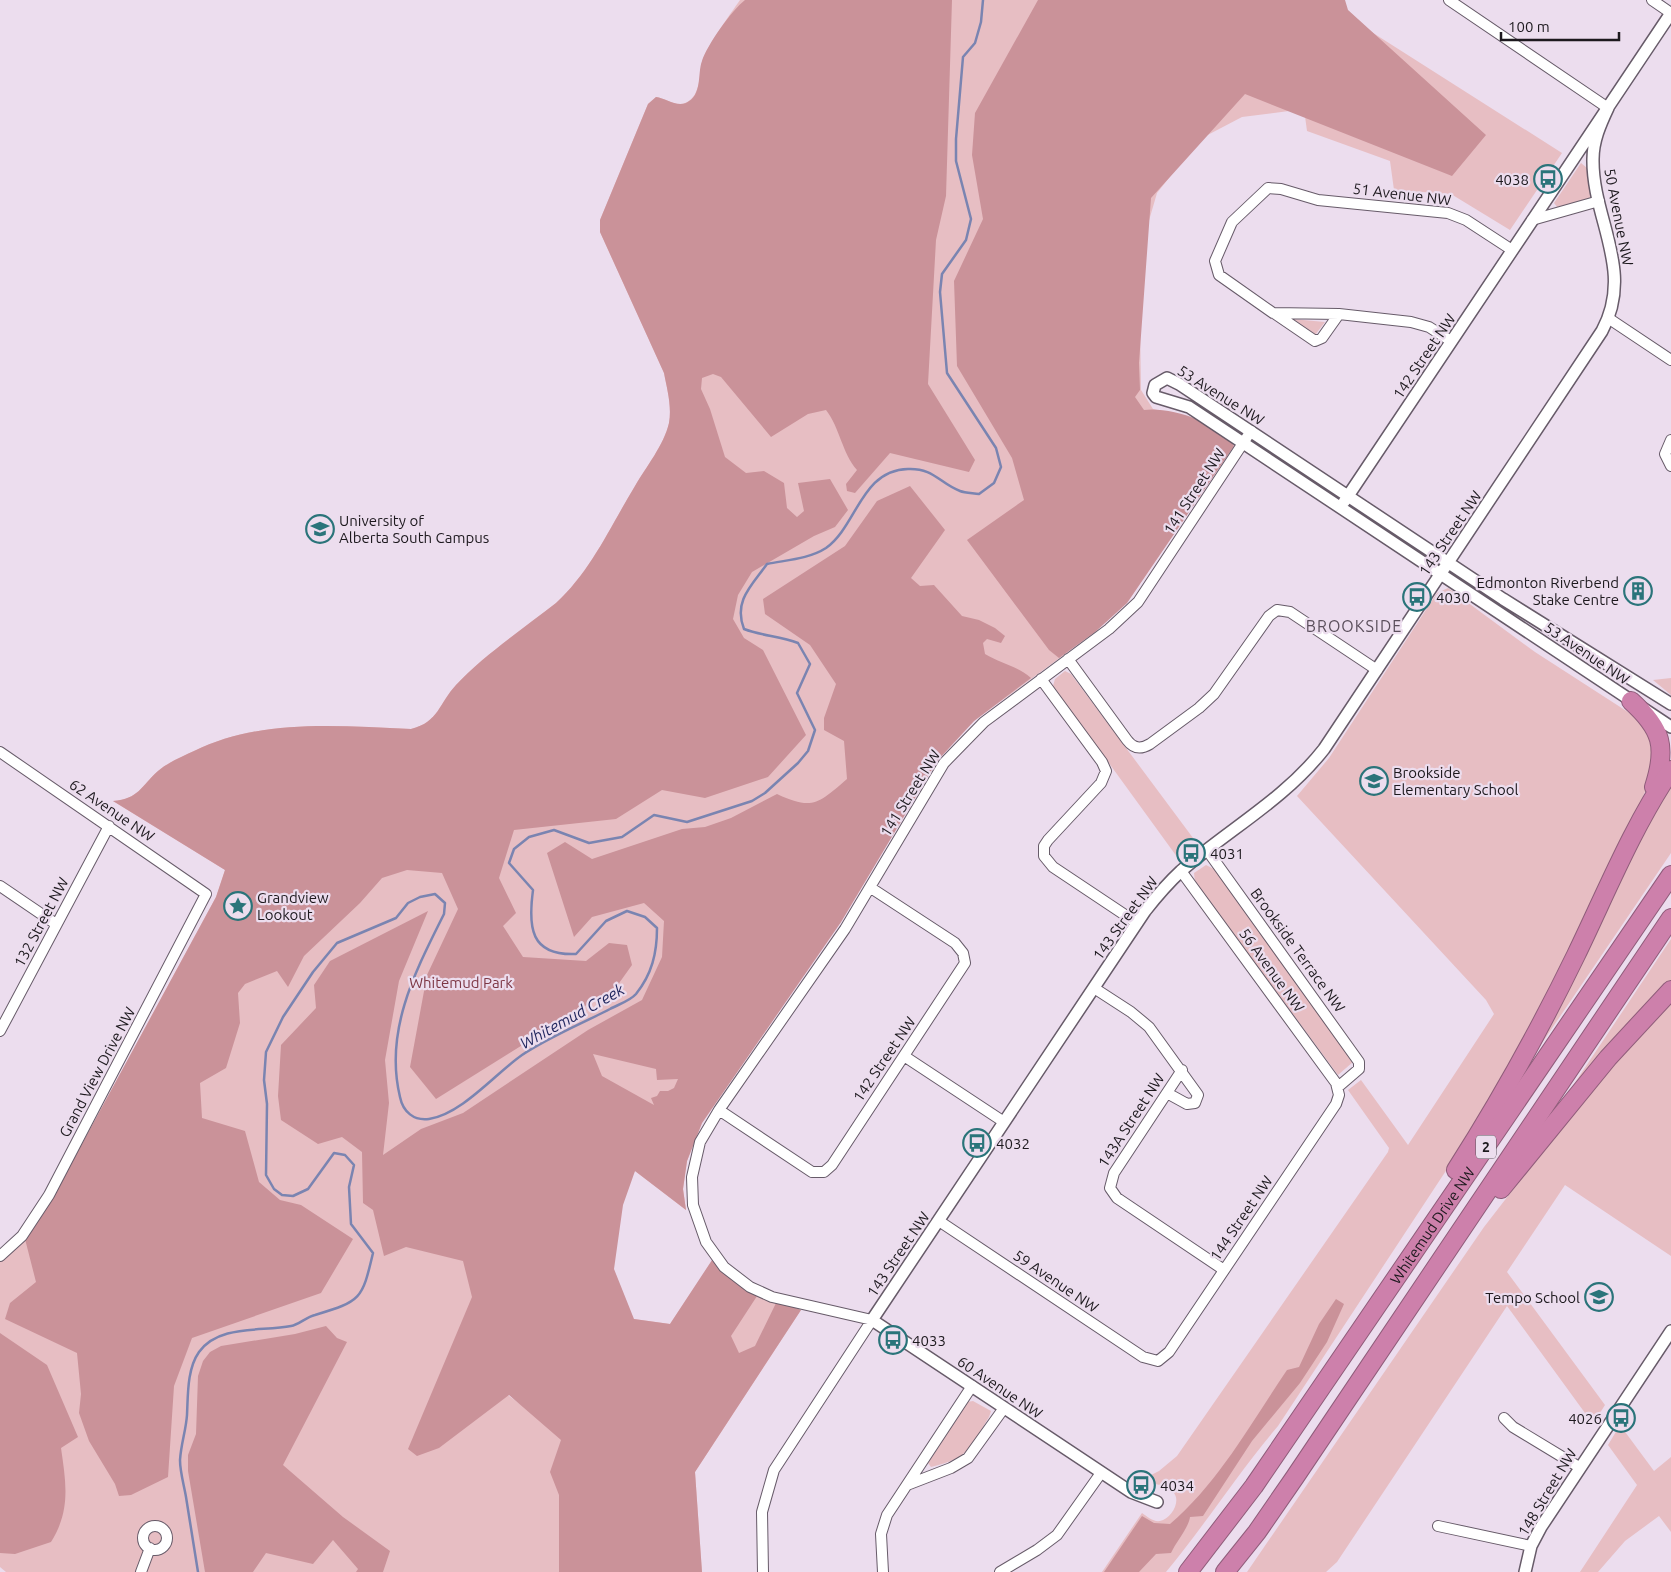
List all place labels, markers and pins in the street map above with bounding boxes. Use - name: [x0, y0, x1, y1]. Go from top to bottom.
- bus stop icon: 4038: [1533, 164, 1563, 194]
- place label: 4038: [1495, 171, 1529, 188]
- place label: University of Alberta South Campus: [339, 512, 489, 546]
- school or university icon: University of Alberta South Campus: [305, 514, 335, 544]
- place label: Edmonton Riverbend Stake Centre: [1476, 574, 1619, 608]
- building icon: Edmonton Riverbend Stake Centre: [1623, 576, 1653, 606]
- bus stop icon: 4030: [1402, 582, 1432, 612]
- place label: 4030: [1436, 589, 1470, 606]
- place label: Brookside Elementary School: [1393, 764, 1519, 798]
- school or university icon: Brookside Elementary School: [1359, 766, 1389, 796]
- bus stop icon: 4031: [1176, 838, 1206, 868]
- place label: 4031: [1210, 845, 1244, 862]
- place label: Grandview Lookout: [257, 889, 329, 923]
- place icon: Grandview Lookout: [223, 891, 253, 921]
- bus stop icon: 4032: [962, 1128, 992, 1158]
- place label: 4032: [996, 1135, 1030, 1152]
- school or university icon: Tempo School: [1584, 1282, 1614, 1312]
- place label: Tempo School: [1485, 1289, 1580, 1306]
- bus stop icon: 4033: [878, 1325, 908, 1355]
- place label: 4033: [912, 1332, 946, 1349]
- bus stop icon: 4026: [1606, 1403, 1636, 1433]
- place label: 4026: [1568, 1410, 1602, 1427]
- bus stop icon: 4034: [1126, 1470, 1156, 1500]
- place label: 4034: [1160, 1477, 1194, 1494]

